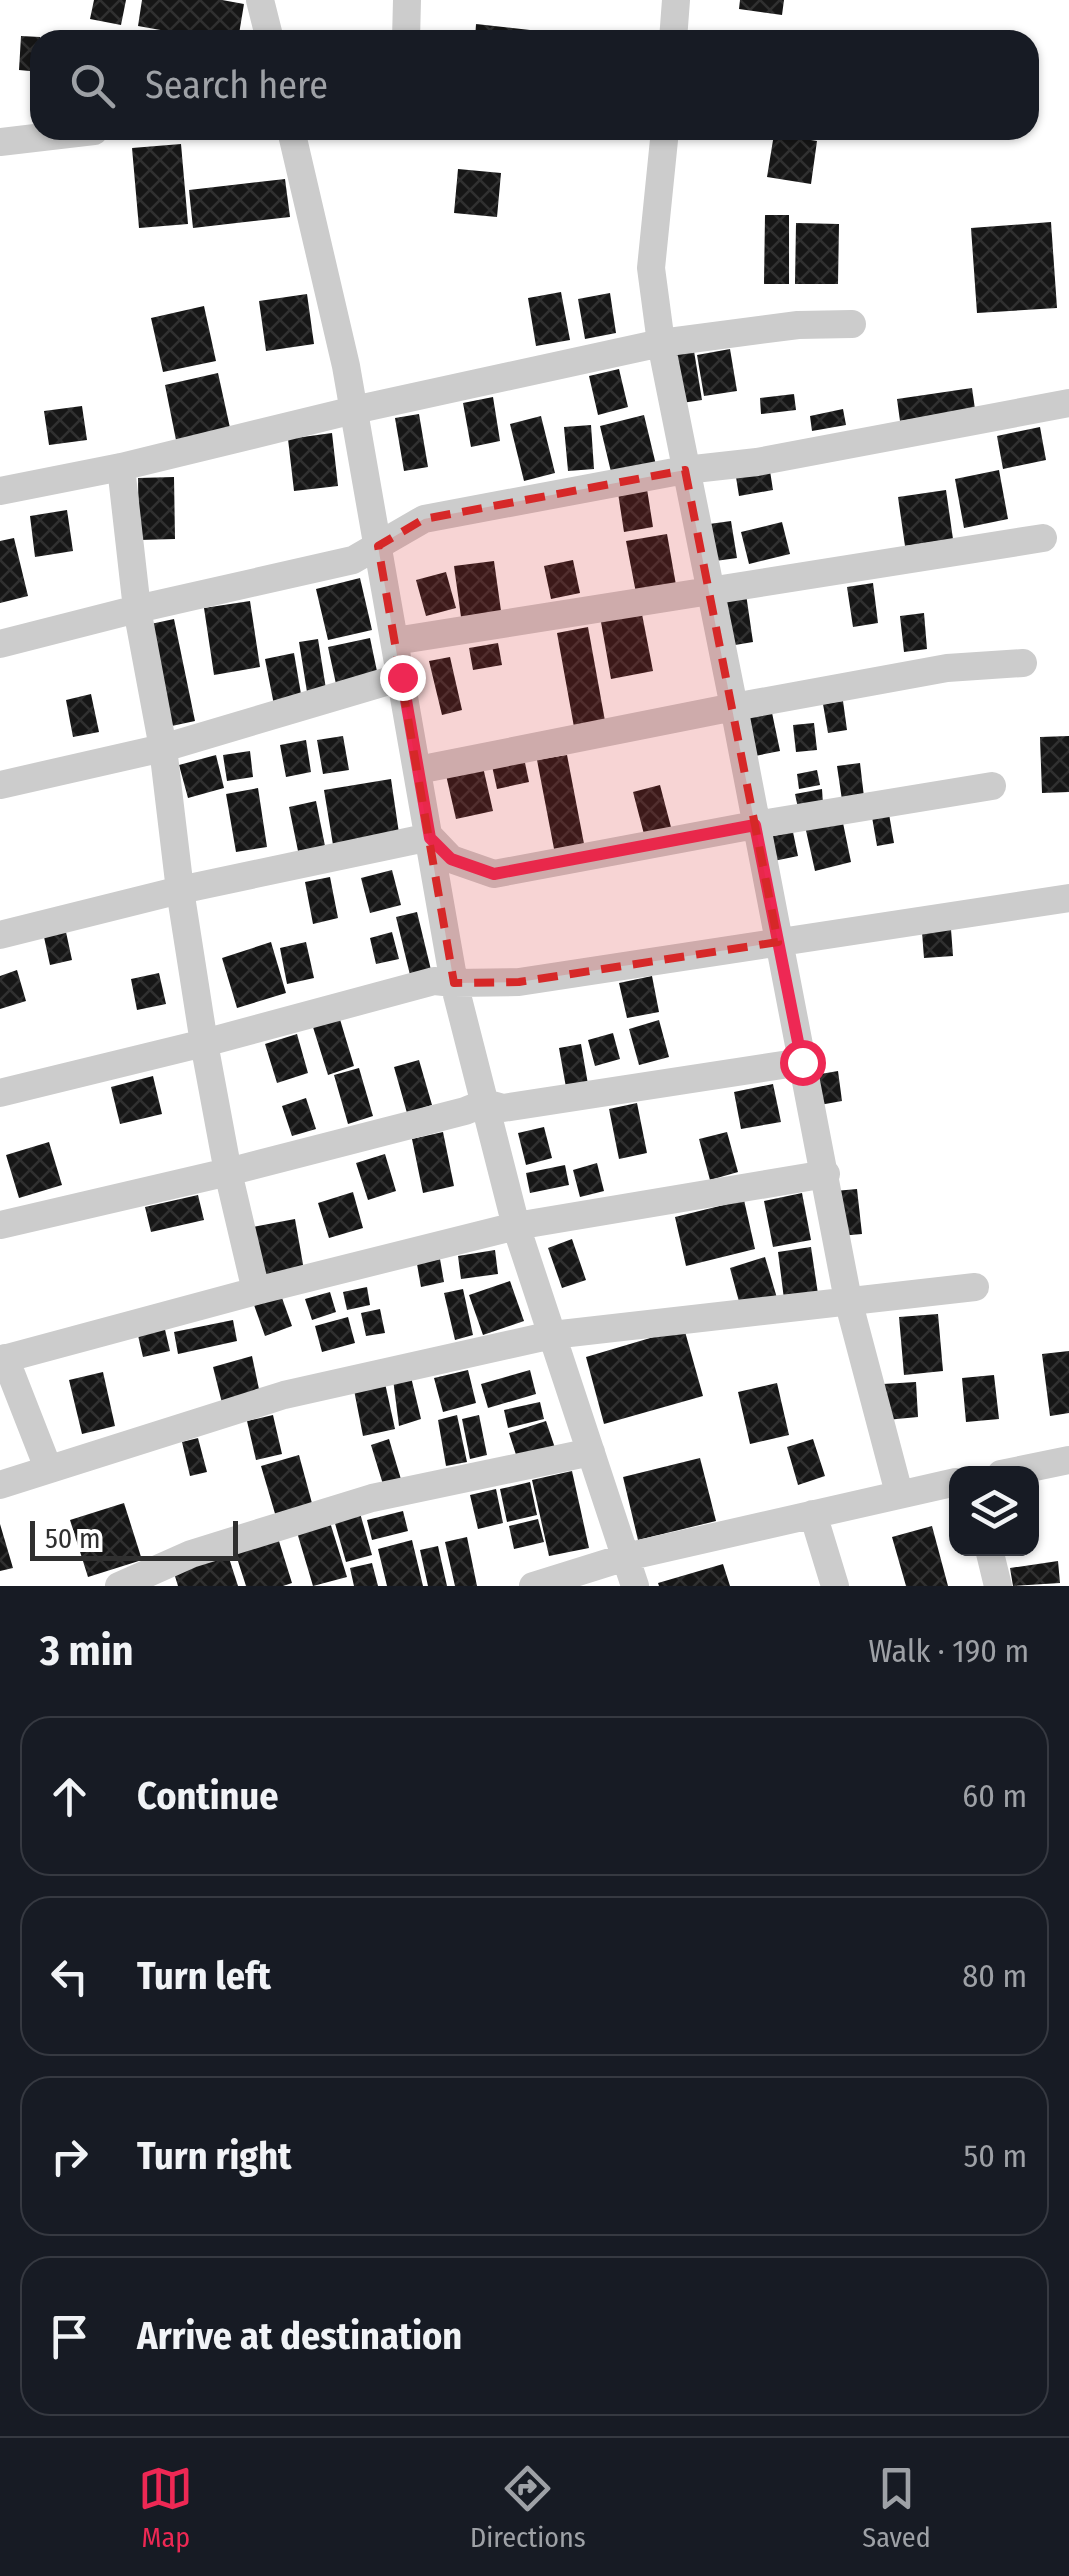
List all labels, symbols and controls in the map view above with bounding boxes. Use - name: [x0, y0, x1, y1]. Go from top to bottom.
- search box: [30, 30, 1039, 140]
- icon: search: [65, 58, 120, 113]
- text: Search here: [145, 62, 328, 108]
- route end: [380, 655, 426, 701]
- route start: [780, 1040, 826, 1086]
- map controls: [949, 1466, 1039, 1556]
- button: layers: [949, 1466, 1039, 1556]
- scale bar: [30, 1516, 238, 1561]
- text: 50 m: [45, 1522, 101, 1555]
- text: 3 min: [40, 1626, 134, 1676]
- text: Walk · 190 m: [869, 1632, 1029, 1670]
- icon: ahead: [42, 1769, 97, 1824]
- text: Continue: [137, 1773, 278, 1819]
- text: 60 m: [962, 1777, 1027, 1815]
- icon: left: [42, 1949, 97, 2004]
- text: Turn left: [137, 1953, 271, 1999]
- text: 80 m: [962, 1957, 1027, 1995]
- icon: right: [42, 2129, 97, 2184]
- text: Turn right: [137, 2133, 291, 2179]
- text: 50 m: [964, 2137, 1027, 2175]
- icon: arrive: [42, 2309, 97, 2364]
- text: Arrive at destination: [137, 2313, 462, 2359]
- tab: Map: [138, 2461, 193, 2554]
- tab: Directions: [470, 2461, 586, 2554]
- tab: Saved: [862, 2461, 931, 2554]

